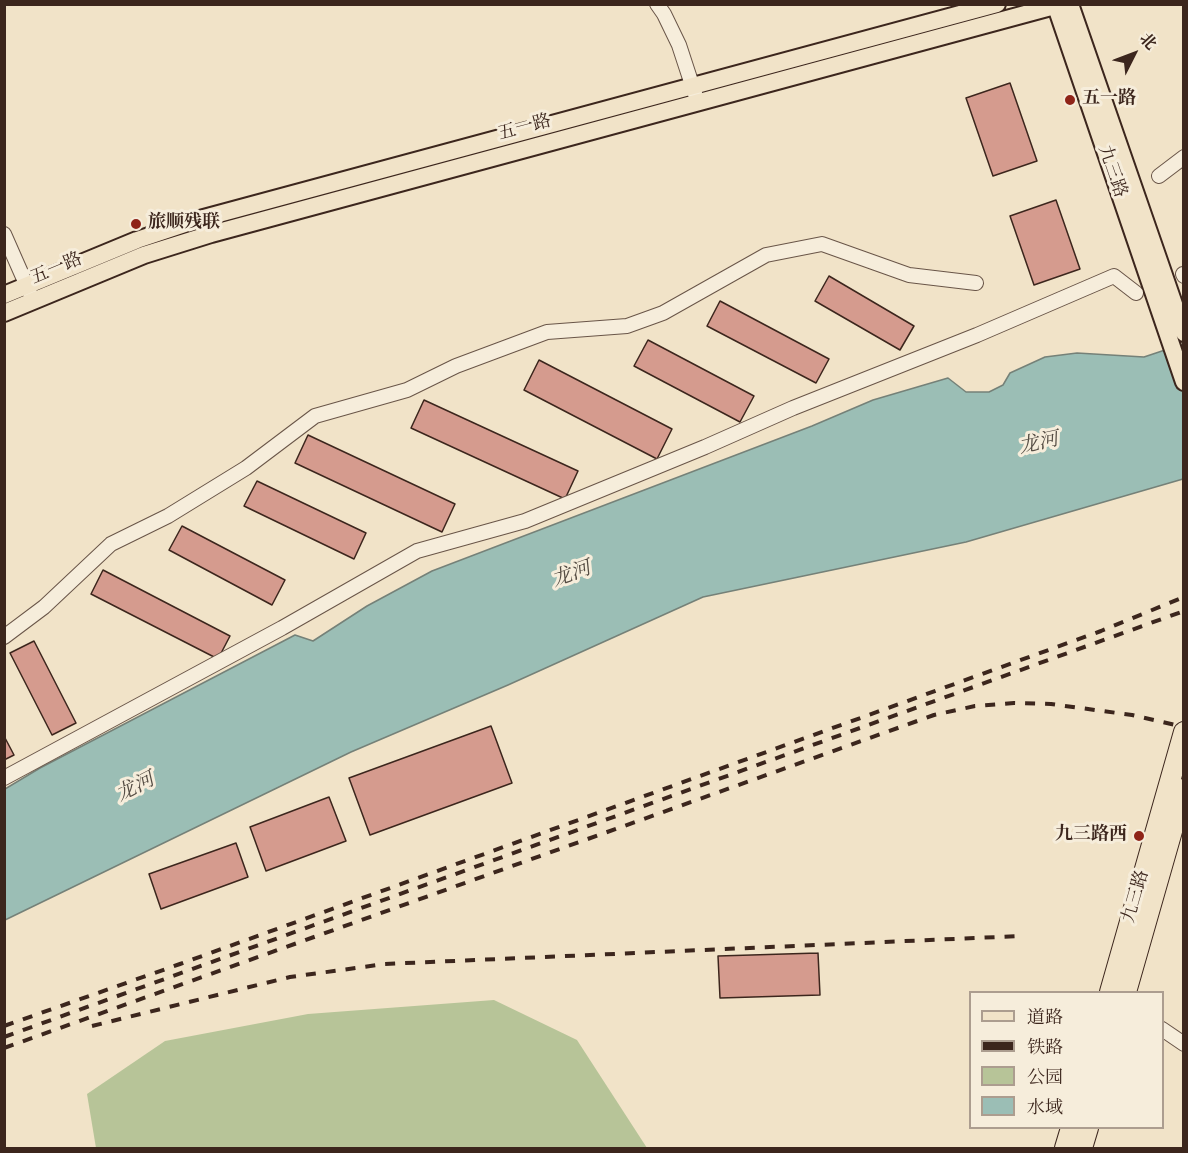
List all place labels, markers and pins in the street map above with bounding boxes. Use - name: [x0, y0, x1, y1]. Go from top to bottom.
- place label: 五一路: [1082, 89, 1136, 111]
- marker: 五一路: [1063, 93, 1077, 107]
- place label: 旅顺残联: [148, 213, 220, 235]
- marker: 旅顺残联: [129, 217, 143, 231]
- place label: 九三路西: [1055, 825, 1127, 847]
- marker: 九三路西: [1132, 829, 1146, 843]

